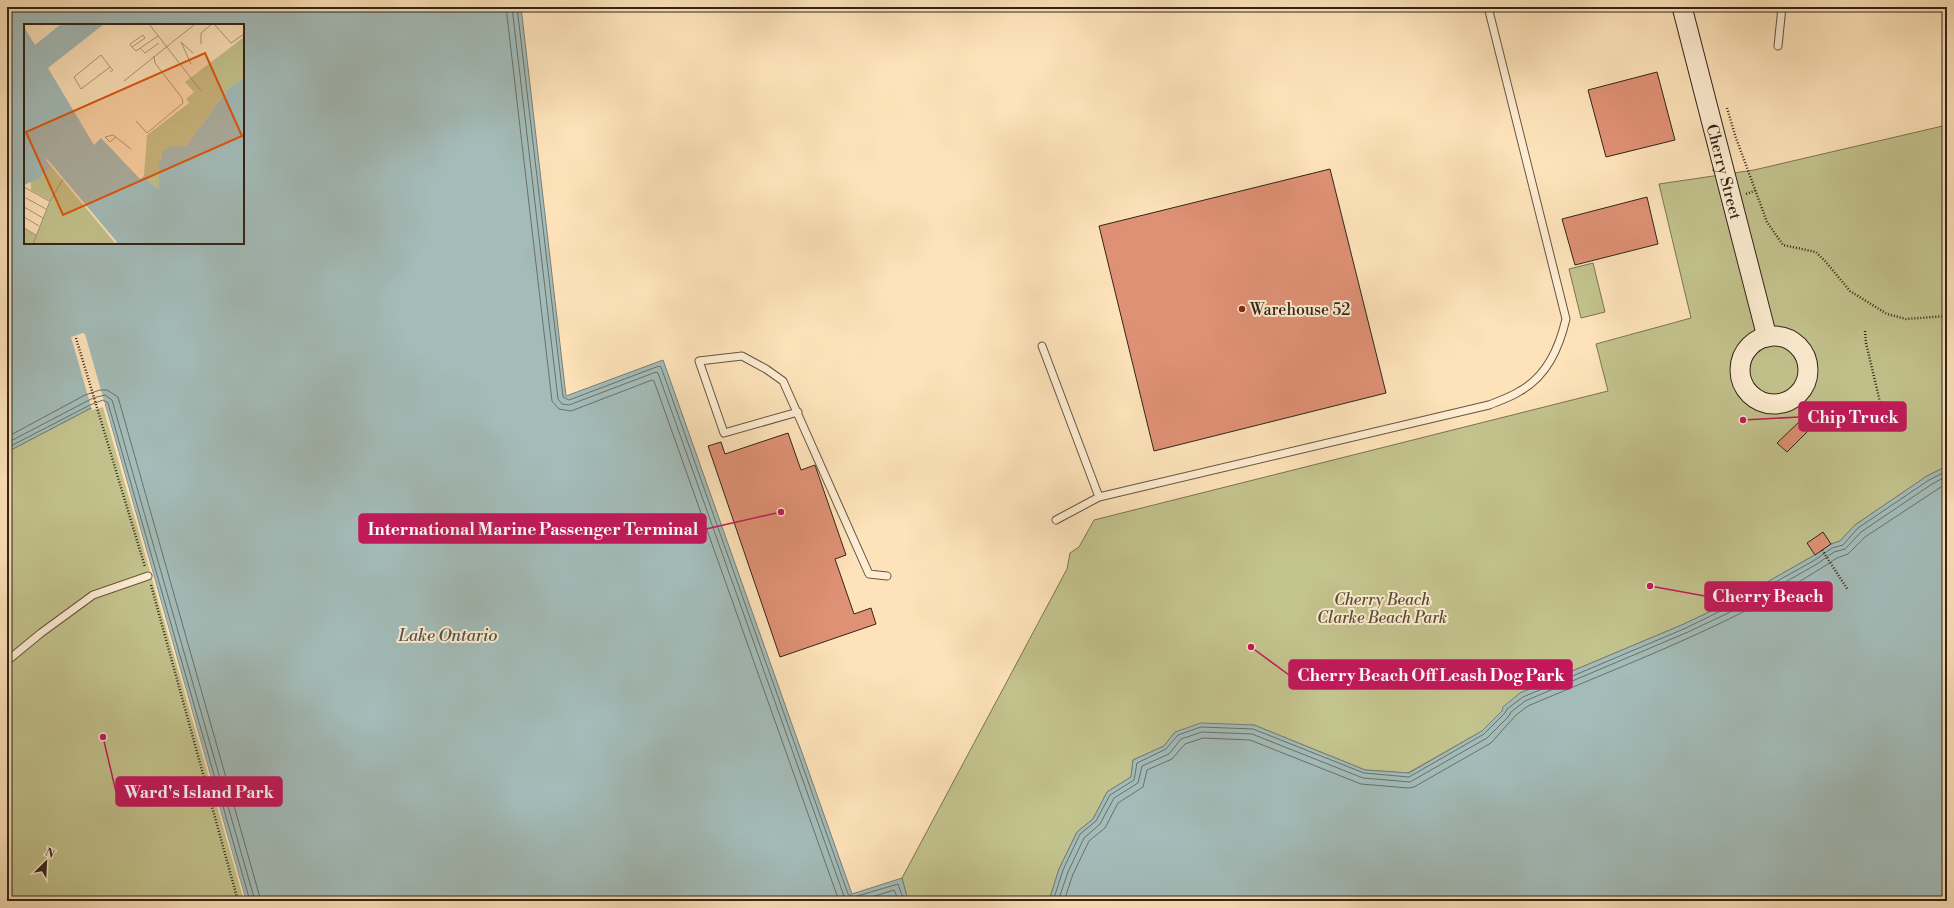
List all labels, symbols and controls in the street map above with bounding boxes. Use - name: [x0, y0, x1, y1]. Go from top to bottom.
- inset map: [24, 24, 244, 244]
- street label: Cherry Street: [1702, 122, 1745, 222]
- place label: Warehouse 52: [1249, 300, 1350, 320]
- marker: Warehouse 52: [1237, 304, 1247, 314]
- callout: Chip Truck: [1799, 402, 1906, 431]
- text: Chip Truck: [1807, 407, 1899, 429]
- callout: International Marine Passenger Terminal: [359, 514, 706, 543]
- text: International Marine Passenger Terminal: [368, 519, 699, 541]
- callout: Cherry Beach: [1705, 582, 1832, 611]
- text: Cherry Beach: [1712, 586, 1824, 608]
- park label: Cherry Beach Clarke Beach Park: [1317, 590, 1447, 628]
- water label: Lake Ontario: [398, 625, 498, 647]
- callout: Cherry Beach Off Leash Dog Park: [1289, 660, 1572, 689]
- text: Cherry Beach Off Leash Dog Park: [1297, 665, 1565, 687]
- callout: Ward's Island Park: [116, 777, 282, 806]
- text: Ward's Island Park: [123, 782, 275, 804]
- north arrow: [26, 842, 66, 882]
- text: N: [43, 846, 57, 862]

